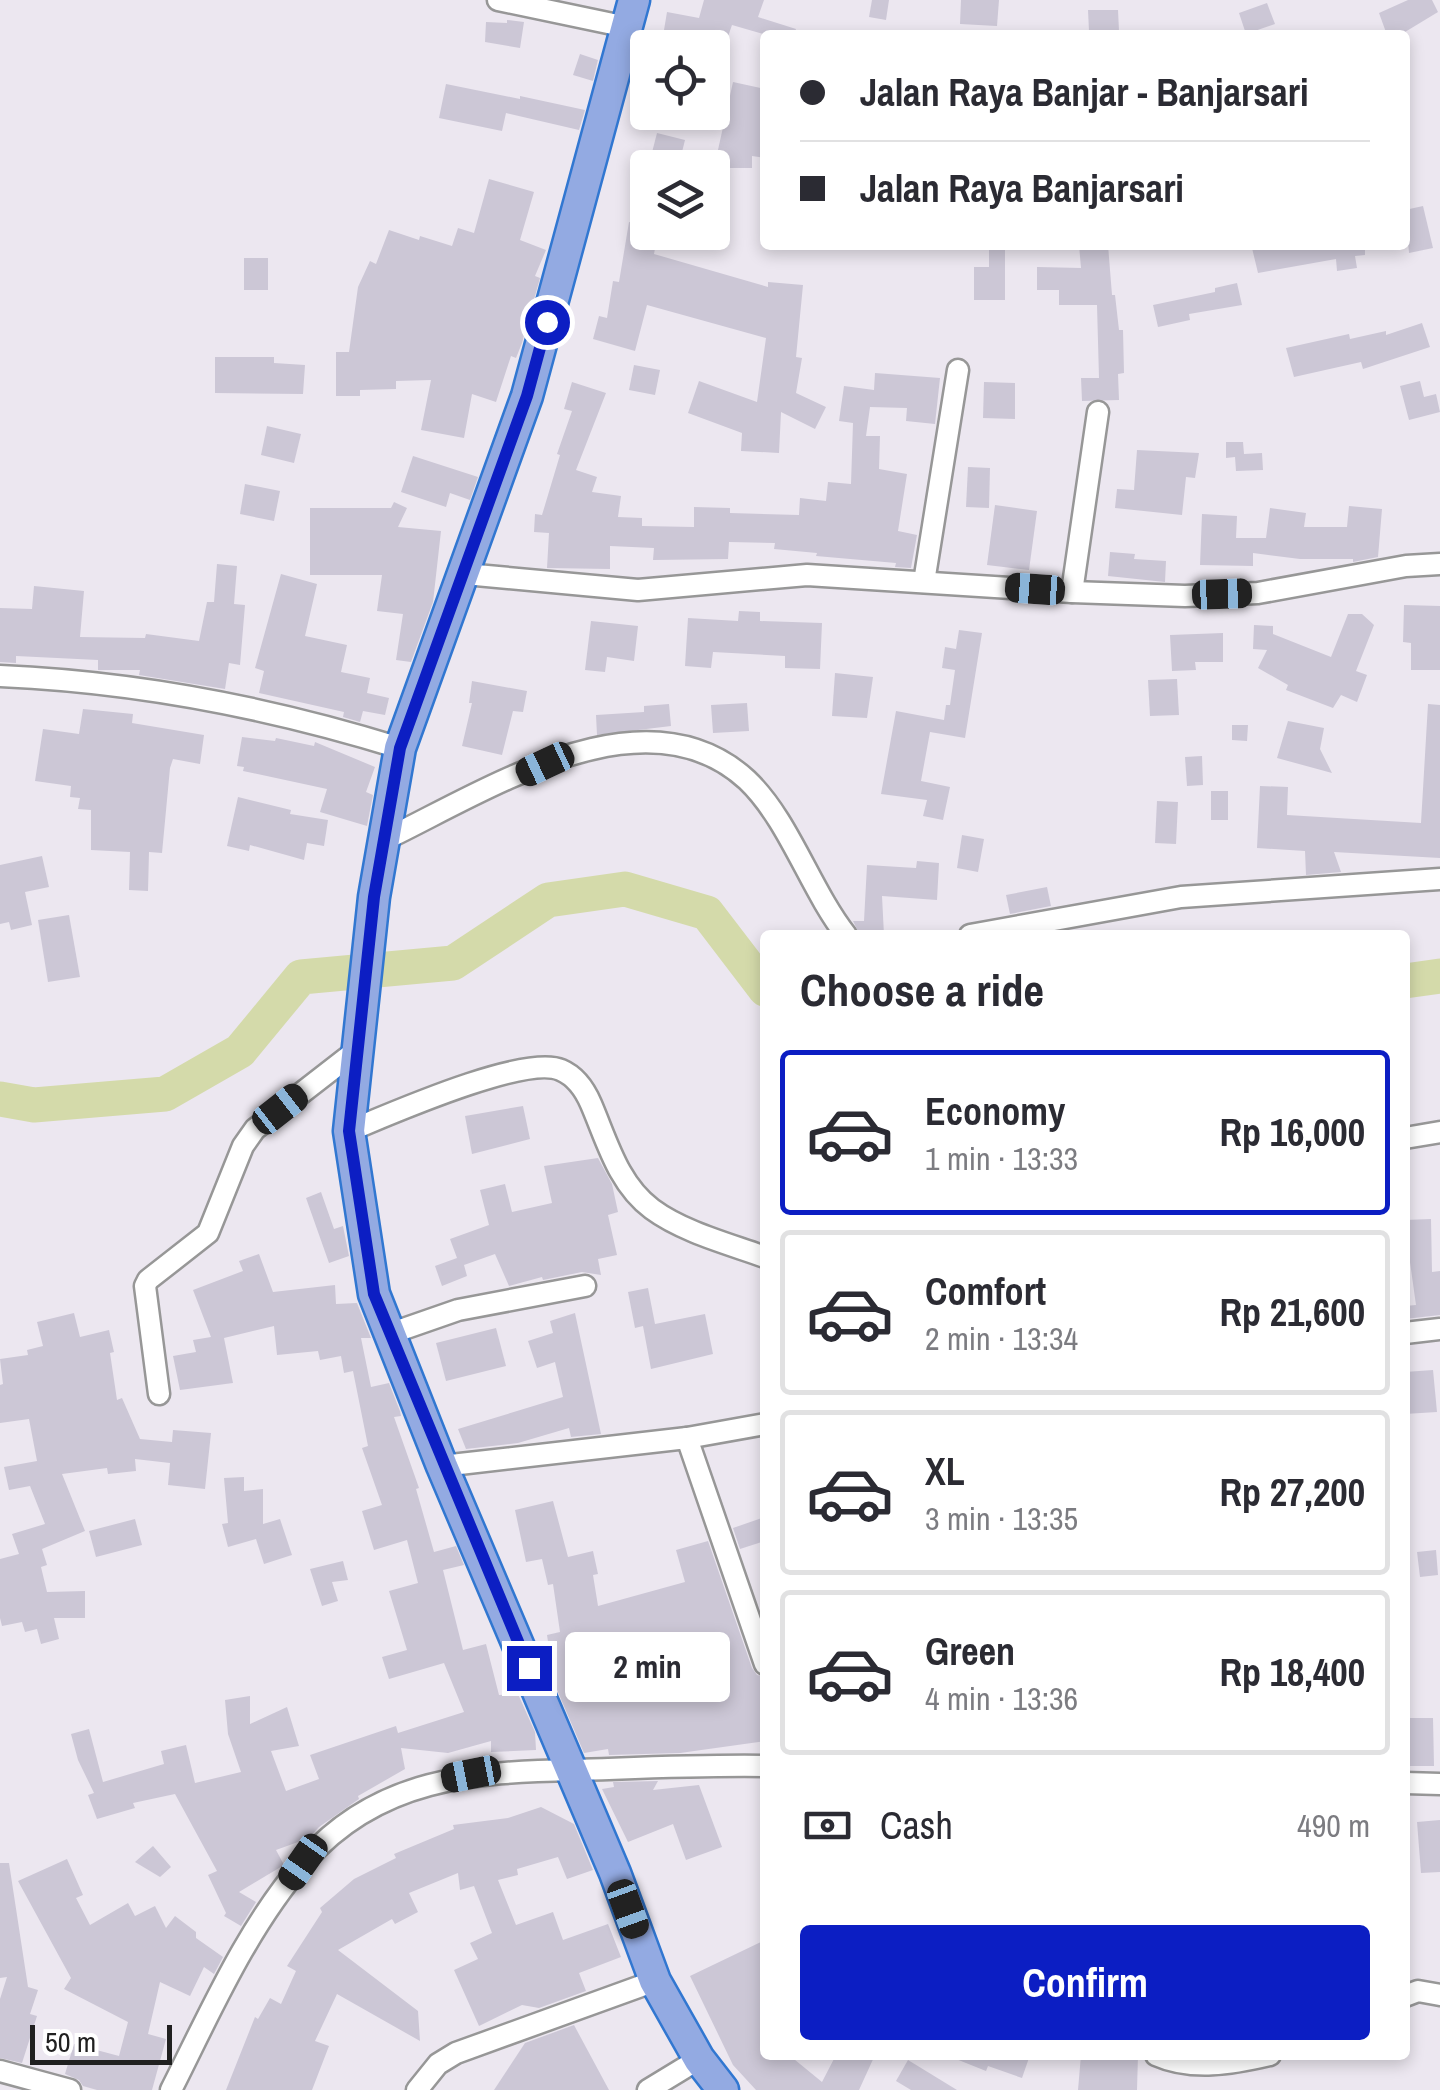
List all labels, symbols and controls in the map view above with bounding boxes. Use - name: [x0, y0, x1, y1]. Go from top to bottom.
- map controls: [630, 30, 730, 250]
- button: locate: [630, 30, 730, 130]
- text: Jalan Raya Banjar - Banjarsari: [860, 67, 1309, 118]
- button: layers: [630, 150, 730, 250]
- text: Jalan Raya Banjarsari: [860, 163, 1184, 214]
- route start: [525, 300, 570, 345]
- car: [1004, 572, 1066, 606]
- car: [1191, 578, 1253, 610]
- car: [511, 738, 579, 790]
- text: Choose a ride: [800, 959, 1044, 1020]
- car: [247, 1079, 313, 1139]
- text: Economy: [925, 1086, 1065, 1137]
- icon: car: [805, 1088, 895, 1178]
- text: Rp 16,000: [1219, 1107, 1365, 1158]
- text: 1 min · 13:33: [925, 1137, 1078, 1180]
- text: Comfort: [925, 1266, 1046, 1317]
- icon: car: [805, 1268, 895, 1358]
- text: Rp 21,600: [1219, 1287, 1365, 1338]
- text: 2 min · 13:34: [925, 1317, 1078, 1360]
- text: XL: [925, 1446, 965, 1497]
- icon: car: [805, 1448, 895, 1538]
- text: Rp 27,200: [1219, 1467, 1365, 1518]
- text: 3 min · 13:35: [925, 1497, 1078, 1540]
- text: Green: [925, 1626, 1015, 1677]
- icon: car: [805, 1628, 895, 1718]
- callout: 2 min: [564, 1633, 729, 1703]
- text: 2 min: [613, 1645, 682, 1688]
- route end: [507, 1646, 552, 1691]
- text: Rp 18,400: [1219, 1647, 1365, 1698]
- text: 4 min · 13:36: [925, 1677, 1078, 1720]
- car: [439, 1754, 503, 1794]
- icon: cash: [800, 1798, 855, 1853]
- text: Cash: [880, 1800, 953, 1851]
- text: 490 m: [1297, 1804, 1370, 1847]
- car: [274, 1829, 332, 1895]
- car: [604, 1876, 652, 1942]
- button: Confirm: [800, 1925, 1370, 2040]
- scale bar: [30, 2020, 172, 2064]
- text: 50 m: [45, 2023, 96, 2061]

